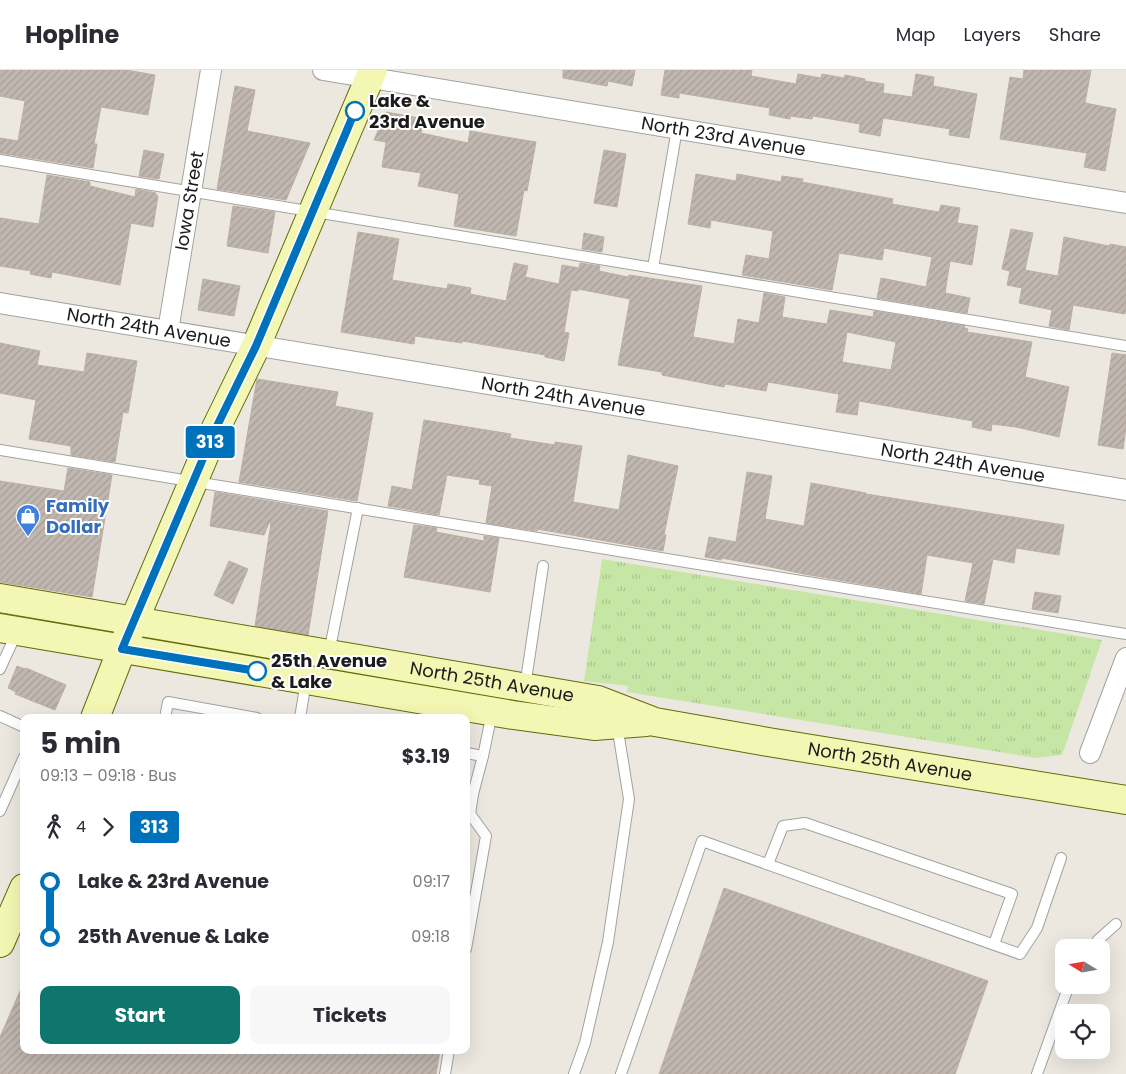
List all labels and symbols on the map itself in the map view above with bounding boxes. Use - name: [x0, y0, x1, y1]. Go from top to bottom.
- place label: Lake & 23rd Avenue: [369, 88, 485, 134]
- marker: Lake & 23rd Avenue: [345, 101, 365, 121]
- street label: North 23rd Avenue: [640, 110, 808, 162]
- street label: Iowa Street: [168, 149, 209, 252]
- street label: North 24th Avenue: [65, 301, 233, 353]
- street label: North 24th Avenue: [479, 370, 647, 422]
- line badge: 313: [181, 426, 239, 458]
- street label: North 24th Avenue: [879, 436, 1047, 488]
- place label: Family Dollar: [46, 493, 110, 539]
- shop icon: Family Dollar: [15, 503, 41, 537]
- place label: 25th Avenue & Lake: [271, 648, 387, 694]
- street label: North 25th Avenue: [408, 655, 576, 708]
- marker: 25th Avenue & Lake: [247, 661, 267, 681]
- street label: North 25th Avenue: [806, 736, 974, 787]
- north arrow: [1055, 939, 1110, 994]

